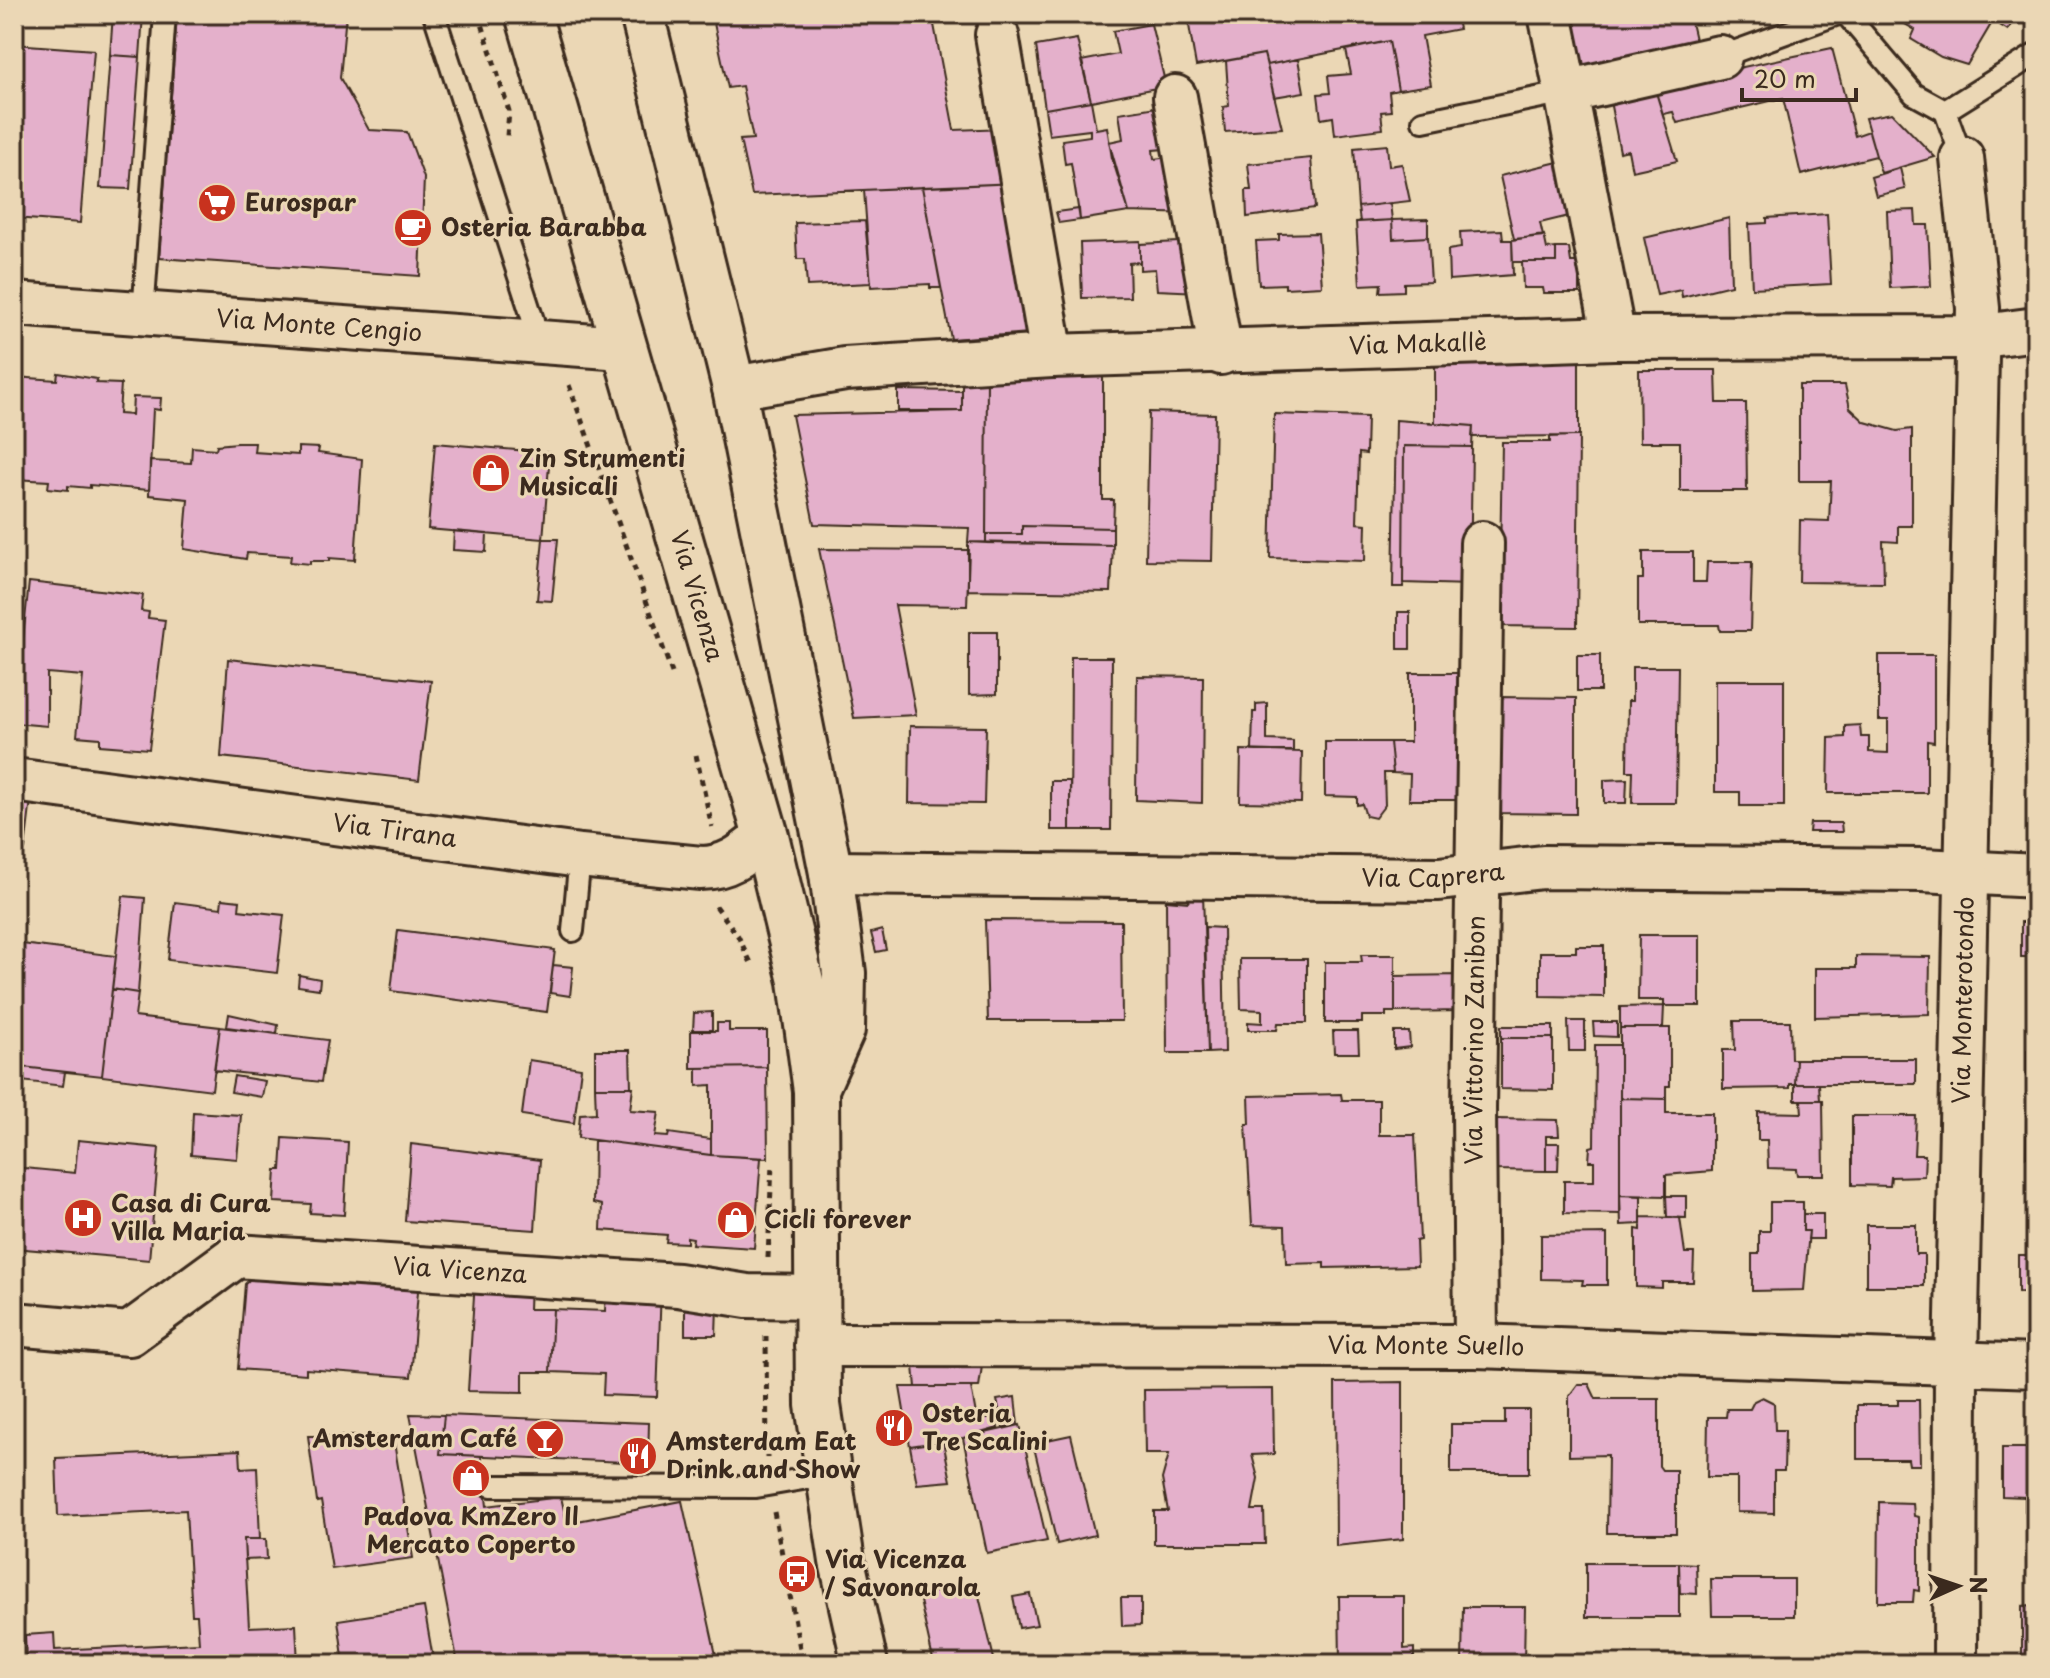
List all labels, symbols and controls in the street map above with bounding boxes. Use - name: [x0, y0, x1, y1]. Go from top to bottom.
- scale bar: [1742, 52, 1856, 102]
- text: 20 m: [1754, 60, 1816, 96]
- supermarket icon: Eurospar: [196, 182, 238, 224]
- place label: Eurospar: [245, 183, 357, 219]
- cafe icon: Osteria Barabba: [392, 207, 434, 249]
- place label: Osteria Barabba: [441, 208, 647, 244]
- street label: Via Monte Cengio: [215, 299, 424, 349]
- street label: Via Makallè: [1348, 322, 1487, 362]
- place label: Zin Strumenti Musicali: [519, 439, 685, 503]
- shop icon: Zin Strumenti Musicali: [470, 452, 512, 494]
- street label: Via Vicenza: [662, 526, 735, 665]
- street label: Via Tirana: [330, 803, 460, 855]
- street label: Via Caprera: [1361, 852, 1506, 895]
- street label: Via Monterotondo: [1941, 896, 1982, 1104]
- street label: Via Vittorino Zanibon: [1454, 915, 1493, 1165]
- place label: Casa di Cura Villa Maria: [111, 1184, 271, 1248]
- hospital icon: Casa di Cura Villa Maria: [62, 1197, 104, 1239]
- shop icon: Cicli forever: [715, 1199, 757, 1241]
- place label: Cicli forever: [764, 1200, 912, 1236]
- street label: Via Vicenza: [391, 1246, 528, 1291]
- street label: Via Monte Suello: [1328, 1326, 1525, 1364]
- place label: Osteria Tre Scalini: [922, 1394, 1048, 1458]
- restaurant icon: Osteria Tre Scalini: [873, 1407, 915, 1449]
- bar icon: Amsterdam Café: [524, 1418, 566, 1460]
- place label: Amsterdam Café: [311, 1419, 517, 1455]
- place label: Amsterdam Eat Drink and Show: [665, 1422, 860, 1486]
- restaurant icon: Amsterdam Eat Drink and Show: [617, 1435, 659, 1477]
- shop icon: Padova KmZero Il Mercato Coperto: [450, 1457, 492, 1499]
- place label: Padova KmZero Il Mercato Coperto: [363, 1497, 579, 1561]
- place label: Via Vicenza / Savonarola: [824, 1540, 980, 1604]
- north arrow: [1918, 1546, 1998, 1626]
- bus stop icon: Via Vicenza / Savonarola: [776, 1553, 818, 1595]
- text: N: [1963, 1575, 1996, 1594]

